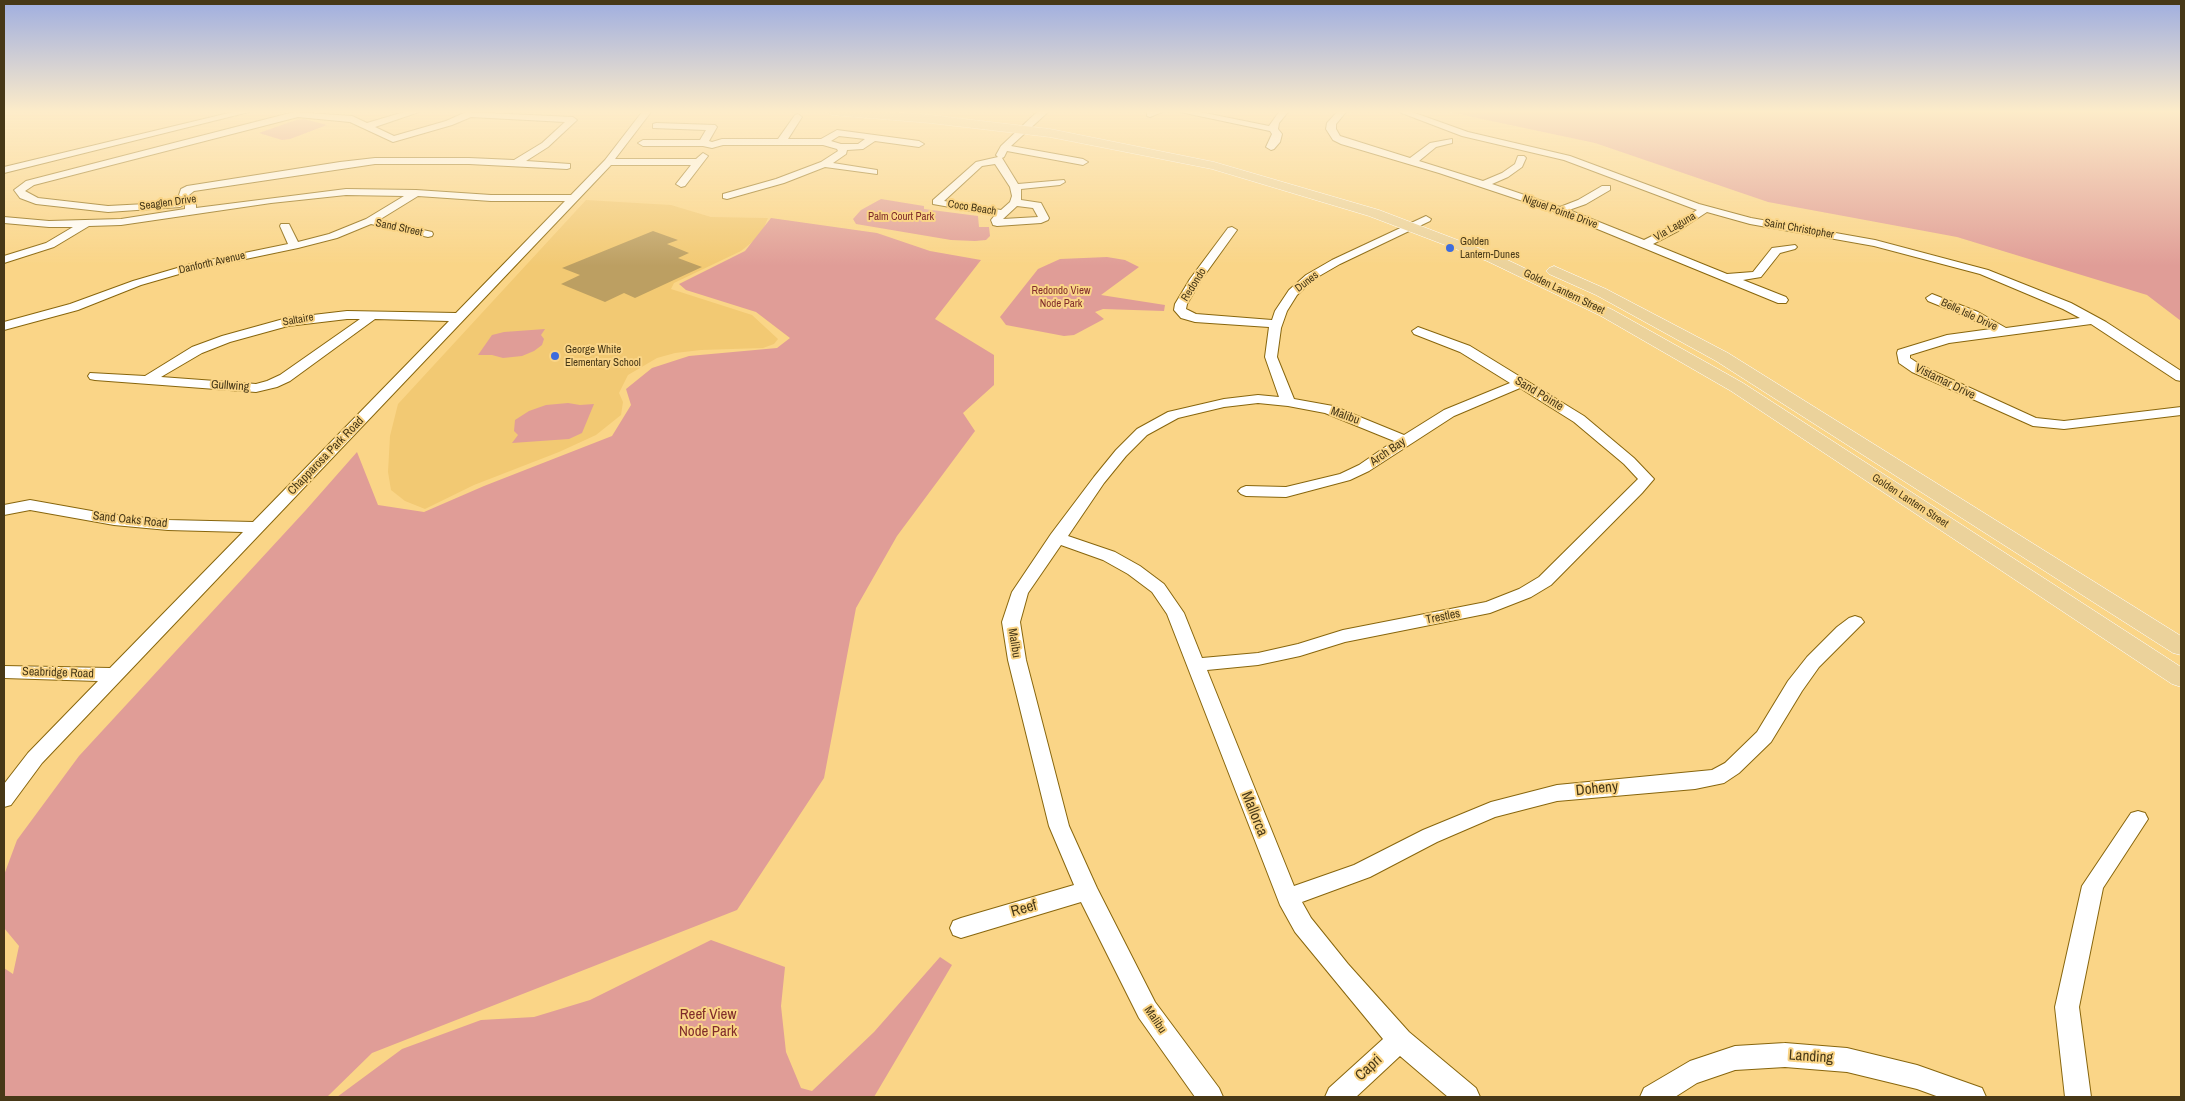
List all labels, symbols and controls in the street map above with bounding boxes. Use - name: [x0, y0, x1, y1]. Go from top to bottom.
- street label: Seaglen Drive: [139, 192, 197, 214]
- street label: Niguel Pointe Drive: [1521, 192, 1599, 232]
- street label: Coco Beach: [947, 198, 997, 218]
- park label: Palm Court Park: [868, 210, 934, 224]
- street label: Via Laguna: [1652, 210, 1698, 244]
- street label: Saint Christopher: [1763, 216, 1835, 242]
- street label: Sand Street: [374, 217, 424, 239]
- place label: Golden Lantern-Dunes: [1460, 235, 1520, 261]
- marker: Golden Lantern-Dunes: [1444, 242, 1456, 254]
- street label: Danforth Avenue: [178, 249, 246, 277]
- street label: Redondo: [1179, 266, 1209, 304]
- street label: Golden Lantern Street: [1521, 267, 1607, 317]
- street label: Dunes: [1293, 269, 1321, 295]
- park label: Redondo View Node Park: [1031, 284, 1091, 310]
- street label: Belle Isle Drive: [1939, 296, 1999, 334]
- street label: Saltaire: [282, 311, 314, 329]
- place label: George White Elementary School: [565, 343, 641, 369]
- marker: George White Elementary School: [549, 350, 561, 362]
- street label: Vistamar Drive: [1912, 361, 1978, 403]
- street label: Sand Pointe: [1512, 374, 1566, 414]
- street label: Gullwing: [210, 377, 250, 395]
- street label: Malibu: [1329, 404, 1361, 428]
- street label: Chapparosa Park Road: [285, 414, 367, 498]
- street label: Arch Bay: [1367, 435, 1409, 469]
- street label: Golden Lantern Street: [1869, 471, 1951, 531]
- street label: Sand Oaks Road: [92, 509, 168, 531]
- street label: Trestles: [1425, 607, 1461, 627]
- street label: Malibu: [1005, 627, 1023, 659]
- street label: Seabridge Road: [22, 665, 94, 681]
- street label: Doheny: [1575, 778, 1619, 800]
- street label: Mallorca: [1237, 789, 1271, 839]
- street label: Reef: [1009, 897, 1039, 921]
- street label: Malibu: [1141, 1004, 1169, 1036]
- park label: Reef View Node Park: [679, 1006, 737, 1041]
- street label: Landing: [1788, 1046, 1834, 1068]
- street label: Capri: [1352, 1051, 1386, 1085]

